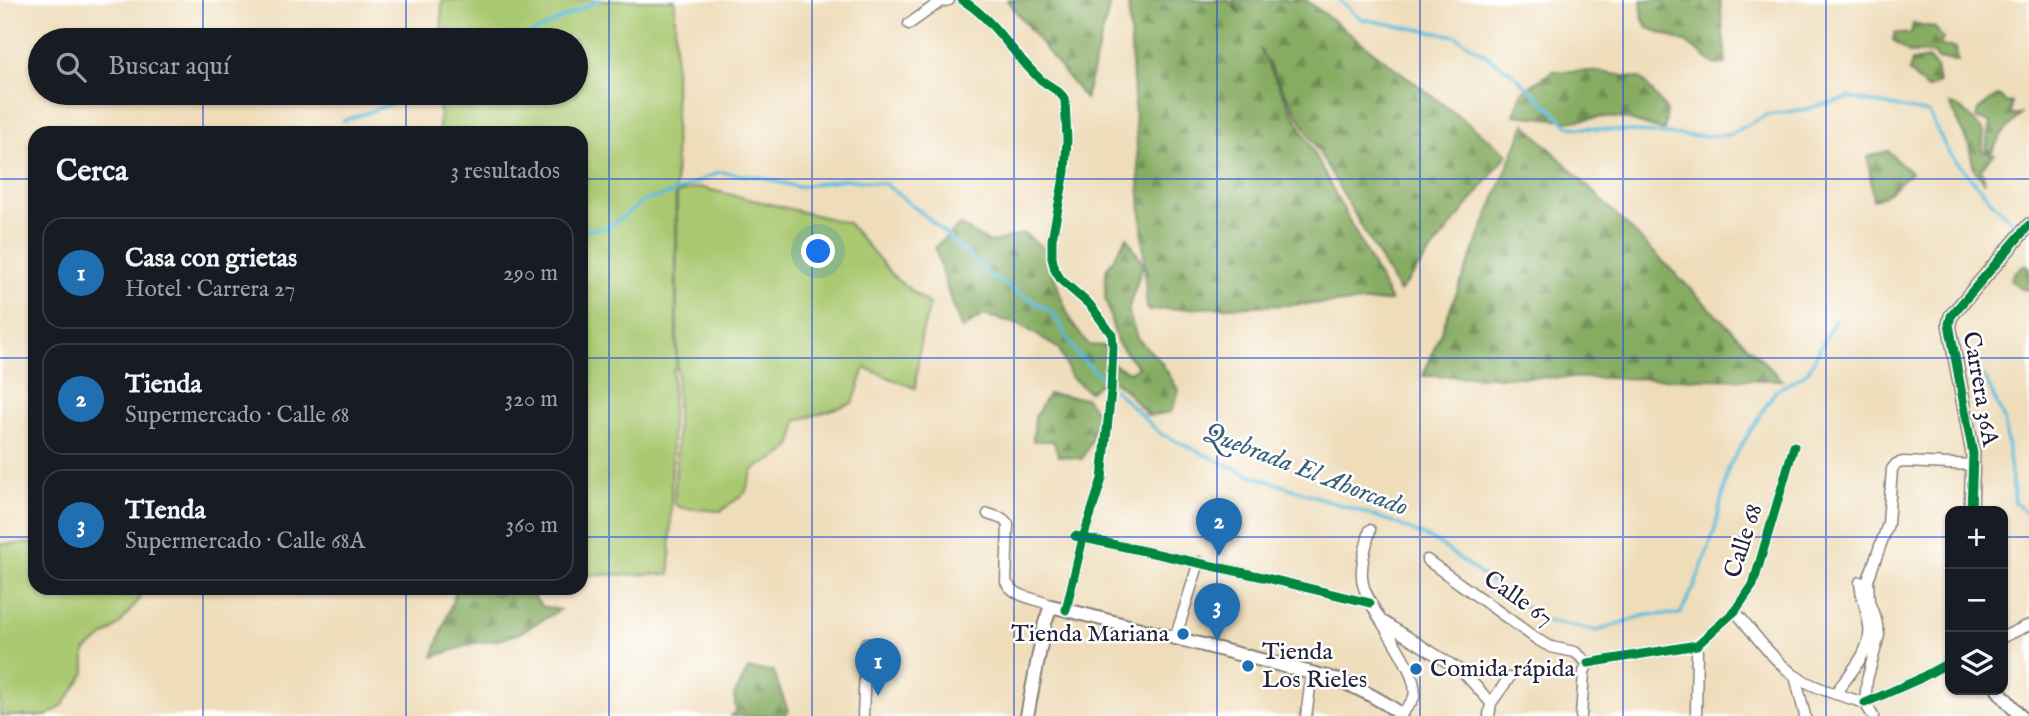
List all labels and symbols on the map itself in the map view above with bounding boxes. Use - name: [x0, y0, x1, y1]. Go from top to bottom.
- your location: [801, 234, 835, 268]
- street label: Carrera 36A: [1955, 329, 2005, 450]
- water label: Quebrada El Ahorcado: [1199, 416, 1413, 524]
- pin: 2: [1196, 498, 1242, 556]
- street label: Calle 68: [1717, 500, 1771, 582]
- street label: Calle 67: [1477, 564, 1559, 634]
- pin: 3: [1194, 583, 1240, 641]
- place label: Tienda Mariana: [1011, 619, 1170, 650]
- marker: Tienda Mariana: [1175, 626, 1191, 642]
- place label: Tienda Los Rieles: [1262, 637, 1367, 696]
- pin: 1: [855, 638, 901, 696]
- place label: Comida rápida: [1430, 654, 1576, 685]
- marker: Tienda Los Rieles: [1240, 658, 1256, 674]
- marker: Comida rápida: [1408, 661, 1424, 677]

